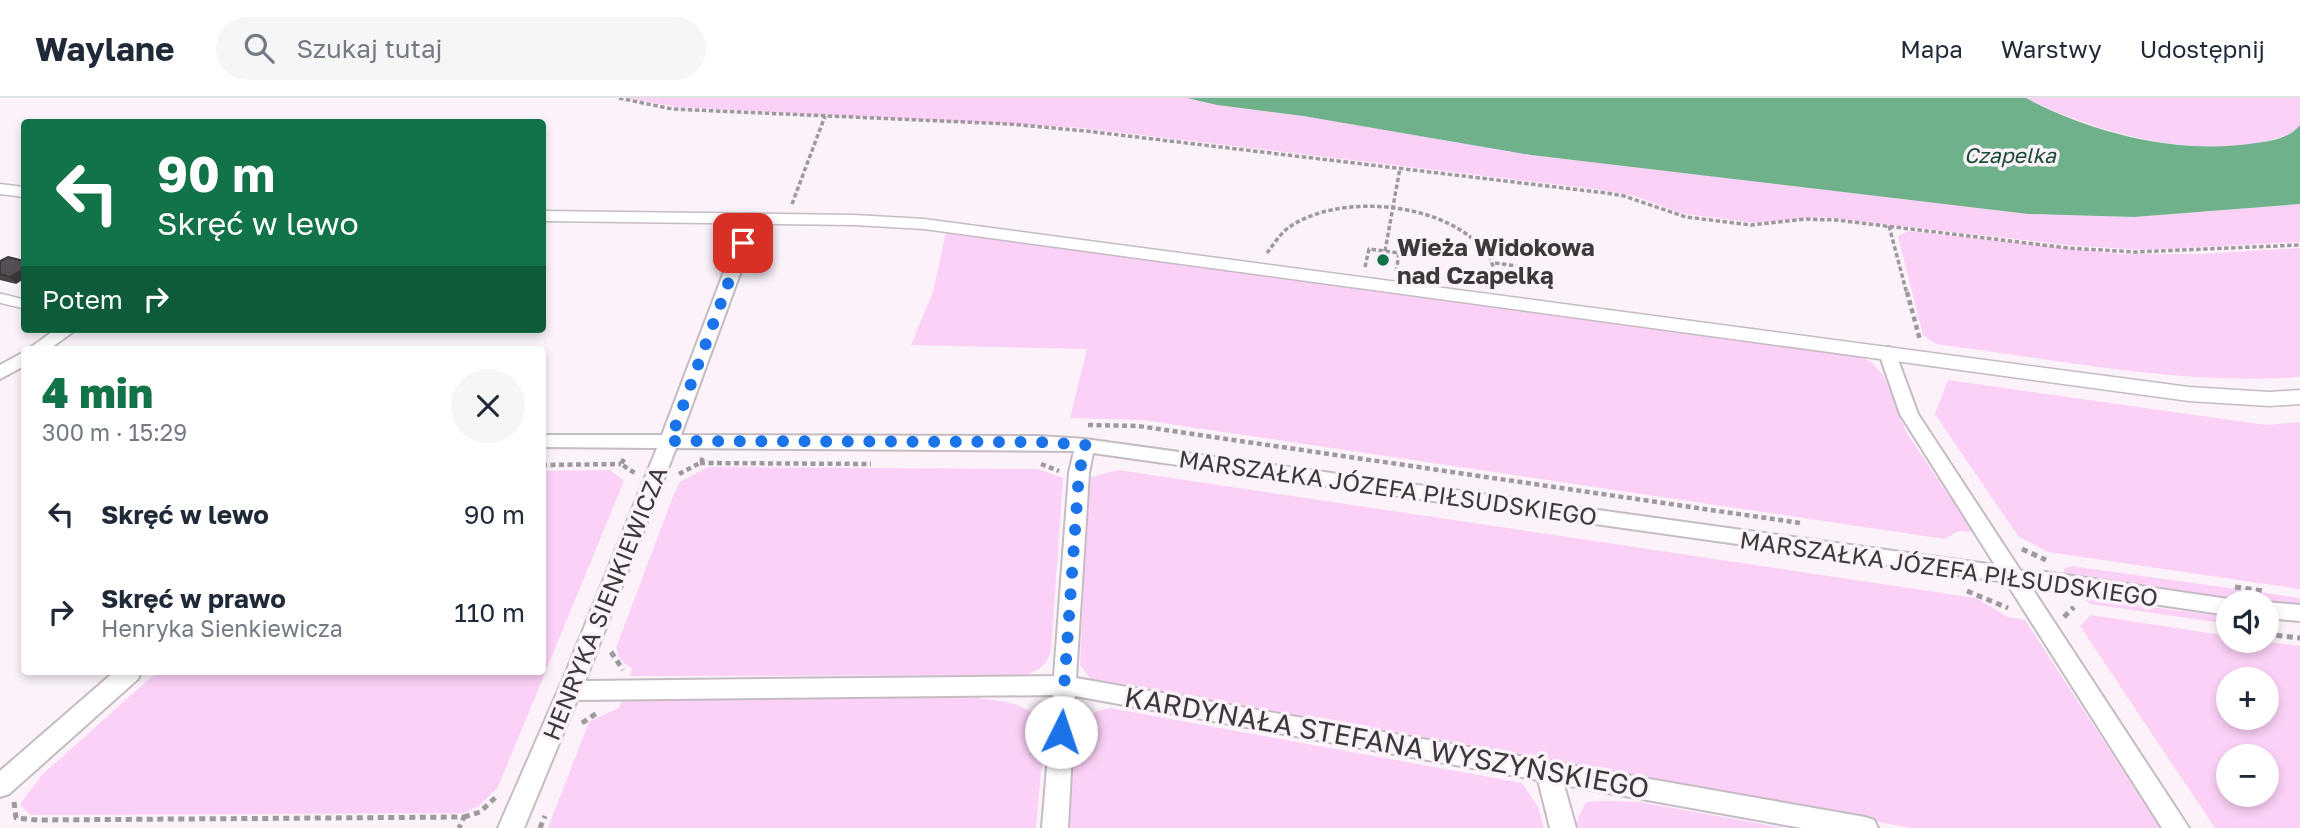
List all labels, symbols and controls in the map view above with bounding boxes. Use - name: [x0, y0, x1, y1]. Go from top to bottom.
- search box: [216, 17, 706, 80]
- text: Waylane: [35, 29, 174, 68]
- icon: search: [240, 29, 278, 67]
- text: Szukaj tutaj: [296, 33, 443, 64]
- text: Mapa: [1900, 34, 1963, 63]
- text: Warstwy: [2001, 34, 2102, 63]
- text: Udostępnij: [2140, 34, 2265, 63]
- water label: Czapelka: [1964, 142, 2057, 168]
- text: 90 m: [157, 144, 275, 203]
- icon: left: [42, 147, 133, 238]
- text: Skręć w lewo: [157, 204, 359, 242]
- pin: [713, 213, 773, 273]
- icon: arrive: [724, 224, 762, 262]
- place label: Wieża Widokowa nad Czapelką: [1397, 232, 1595, 289]
- marker: Wieża Widokowa nad Czapelką: [1375, 252, 1391, 268]
- icon: right: [137, 280, 175, 318]
- text: Potem: [42, 284, 123, 315]
- text: 4 min: [42, 367, 153, 417]
- button: close: [451, 369, 525, 443]
- text: 300 m · 15:29: [42, 418, 187, 446]
- street label: MARSZAŁKA JÓZEFA PIŁSUDSKIEGO: [1177, 443, 1599, 531]
- street label: HENRYKA SIENKIEWICZA: [536, 462, 672, 744]
- icon: left: [42, 495, 80, 533]
- text: Skręć w lewo: [101, 499, 269, 530]
- text: 90 m: [464, 499, 525, 530]
- street label: MARSZAŁKA JÓZEFA PIŁSUDSKIEGO: [1738, 524, 2160, 612]
- text: Skręć w prawo: [101, 583, 286, 614]
- map controls: [2216, 590, 2279, 807]
- button: sound: [2216, 590, 2279, 653]
- icon: right: [42, 593, 80, 631]
- text: 110 m: [454, 597, 525, 628]
- text: Henryka Sienkiewicza: [101, 614, 343, 642]
- button: +: [2216, 667, 2279, 730]
- street label: KARDYNAŁA STEFANA WYSZYŃSKIEGO: [1122, 680, 1652, 804]
- position arrow: [1024, 695, 1098, 769]
- button: −: [2216, 744, 2279, 807]

